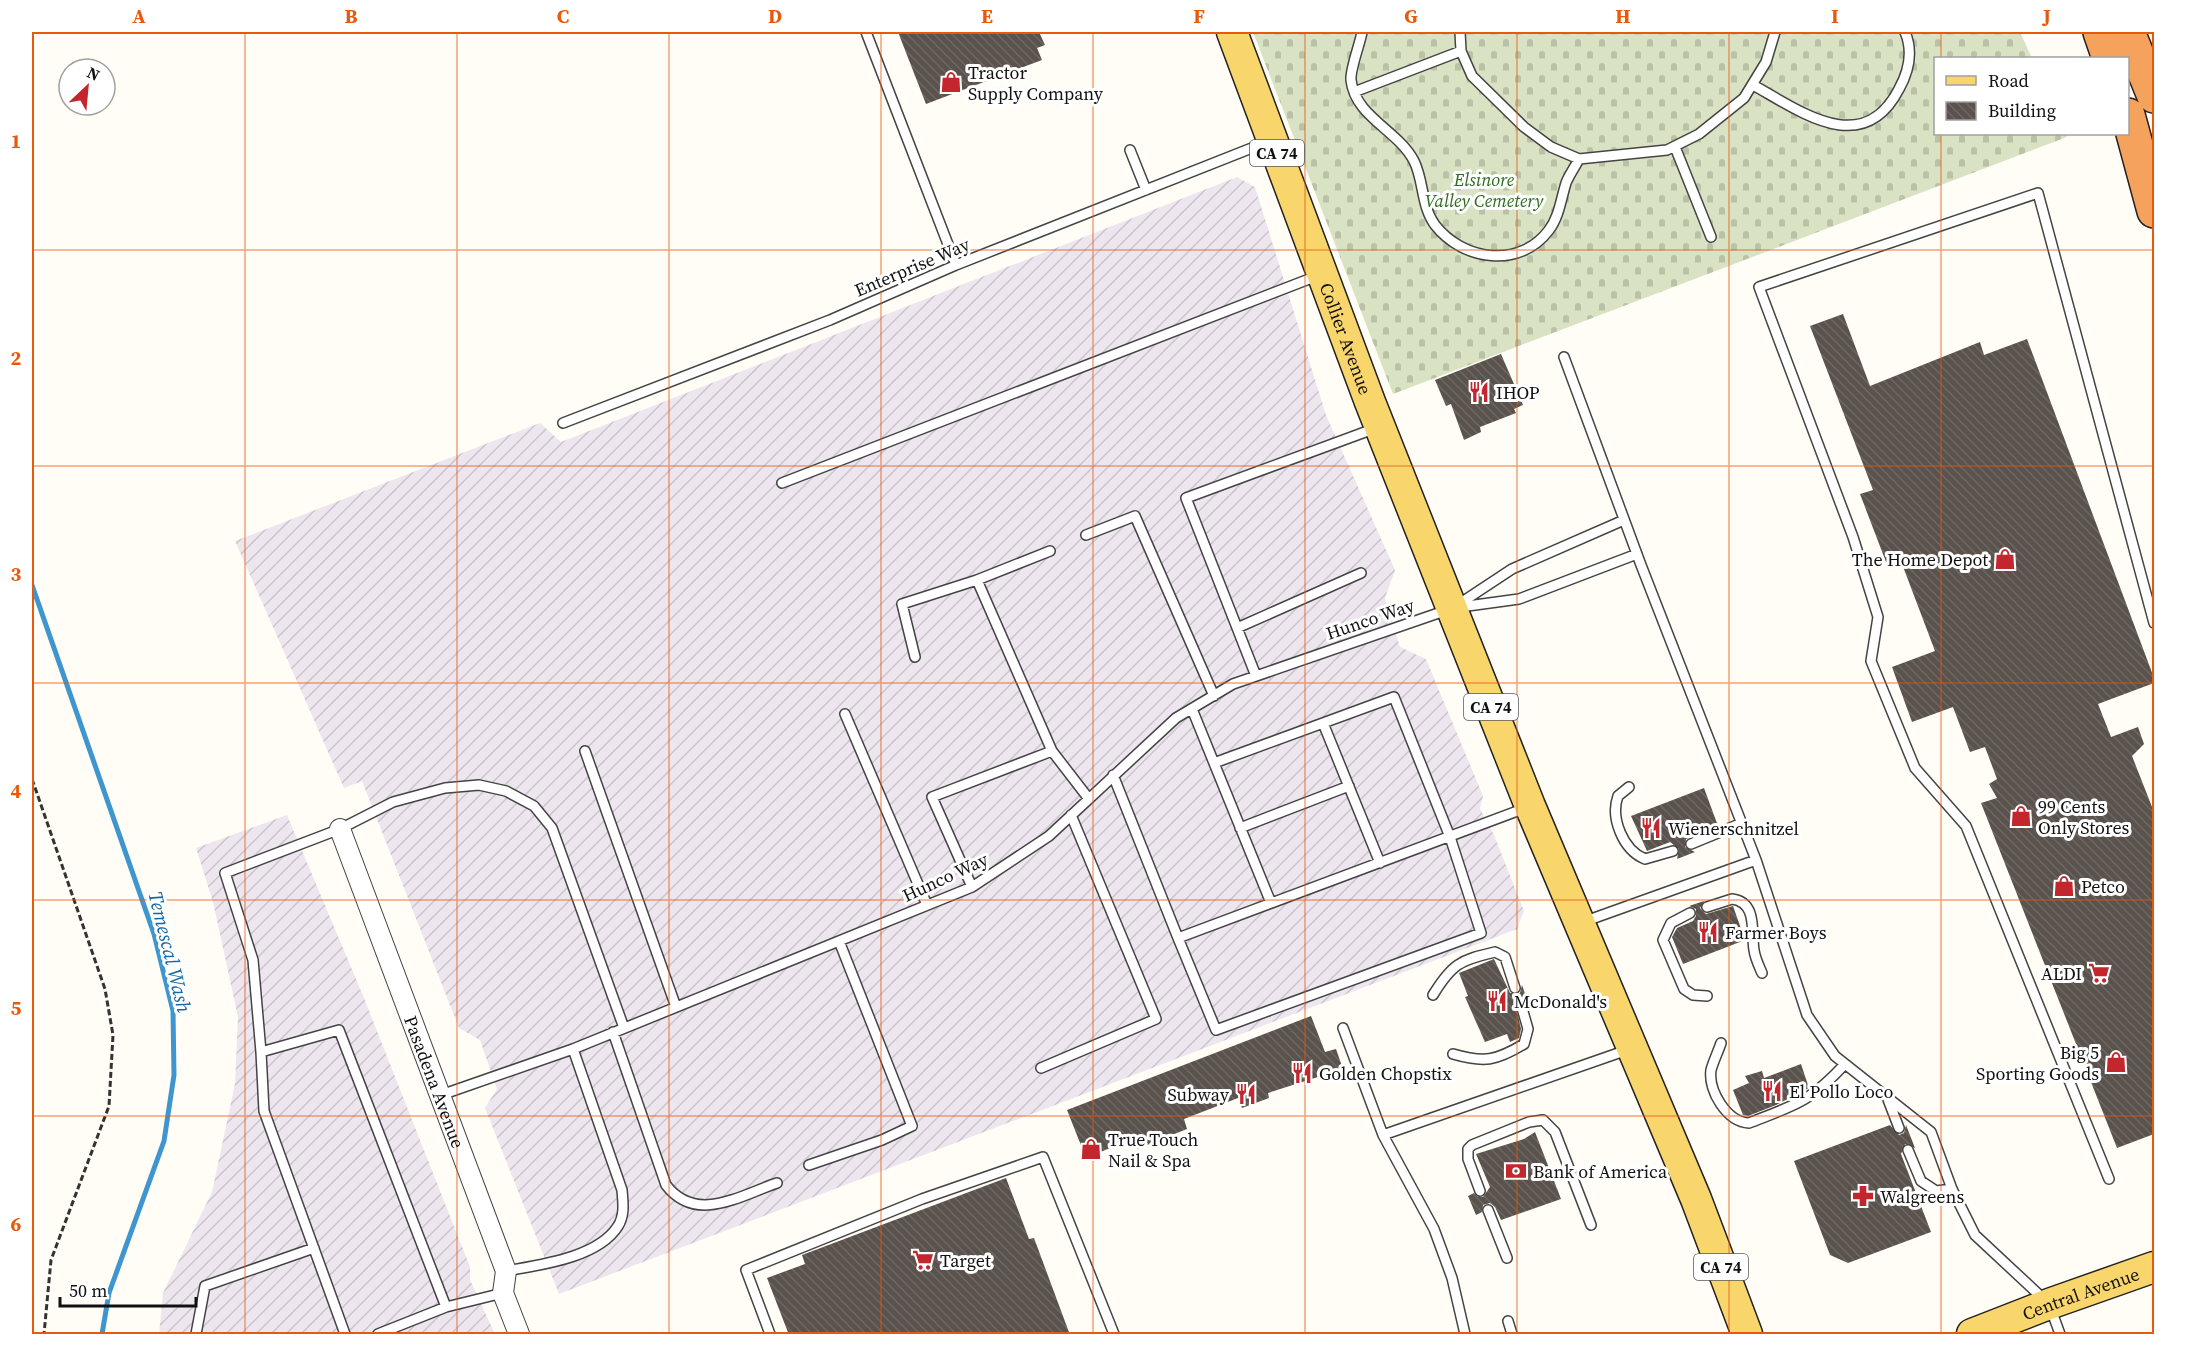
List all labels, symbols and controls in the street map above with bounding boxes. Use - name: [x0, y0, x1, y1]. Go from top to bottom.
- text: A: [132, 2, 146, 30]
- text: B: [344, 2, 358, 30]
- text: C: [557, 2, 569, 30]
- text: D: [768, 2, 782, 30]
- text: E: [981, 2, 993, 30]
- text: F: [1193, 2, 1205, 30]
- text: G: [1404, 2, 1418, 30]
- text: H: [1615, 2, 1631, 30]
- text: I: [1831, 2, 1839, 30]
- text: J: [2041, 2, 2051, 30]
- north arrow: [57, 57, 117, 117]
- legend: [1934, 57, 2129, 135]
- place label: Tractor Supply Company: [968, 60, 1104, 106]
- text: N: [84, 61, 104, 86]
- text: Road: [1988, 68, 2029, 93]
- shop icon: Tractor Supply Company: [939, 70, 963, 94]
- text: Building: [1988, 98, 2056, 123]
- text: 1: [11, 127, 21, 155]
- road number: CA 74: [1250, 140, 1304, 166]
- park label: Elsinore Valley Cemetery: [1425, 167, 1544, 213]
- street label: Enterprise Way: [851, 231, 974, 302]
- street label: Collier Avenue: [1314, 279, 1378, 398]
- text: 2: [11, 344, 22, 372]
- restaurant icon: IHOP: [1467, 380, 1491, 404]
- place label: IHOP: [1496, 380, 1540, 405]
- place label: The Home Depot: [1852, 547, 1988, 572]
- shop icon: The Home Depot: [1993, 547, 2017, 571]
- text: 3: [11, 560, 22, 588]
- street label: Hunco Way: [1323, 592, 1418, 646]
- road number: CA 74: [1464, 694, 1518, 720]
- text: 4: [11, 777, 22, 805]
- place label: 99 Cents Only Stores: [2038, 794, 2130, 840]
- shop icon: 99 Cents Only Stores: [2009, 804, 2033, 828]
- restaurant icon: Wienerschnitzel: [1639, 816, 1663, 840]
- place label: Wienerschnitzel: [1668, 816, 1799, 841]
- street label: Hunco Way: [898, 846, 993, 908]
- shop icon: Petco: [2052, 874, 2076, 898]
- place label: Petco: [2081, 874, 2125, 899]
- water label: Temescal Wash: [141, 888, 199, 1016]
- restaurant icon: Farmer Boys: [1696, 920, 1720, 944]
- place label: Farmer Boys: [1725, 920, 1827, 945]
- place label: ALDI: [2041, 961, 2082, 986]
- supermarket icon: ALDI: [2087, 961, 2111, 985]
- restaurant icon: McDonald's: [1485, 989, 1509, 1013]
- place label: McDonald's: [1514, 989, 1607, 1014]
- text: 5: [11, 994, 22, 1022]
- street label: Pasadena Avenue: [399, 1012, 471, 1152]
- place label: Big 5 Sporting Goods: [1976, 1040, 2099, 1086]
- shop icon: Big 5 Sporting Goods: [2104, 1050, 2128, 1074]
- restaurant icon: Golden Chopstix: [1290, 1061, 1314, 1085]
- place label: Golden Chopstix: [1319, 1061, 1452, 1086]
- restaurant icon: El Pollo Loco: [1760, 1079, 1784, 1103]
- place label: El Pollo Loco: [1789, 1079, 1894, 1104]
- place label: Subway: [1167, 1082, 1230, 1107]
- restaurant icon: Subway: [1234, 1082, 1258, 1106]
- place label: True Touch Nail & Spa: [1108, 1127, 1198, 1173]
- shop icon: True Touch Nail & Spa: [1079, 1137, 1103, 1161]
- bank icon: Bank of America: [1504, 1159, 1528, 1183]
- place label: Bank of America: [1533, 1159, 1668, 1184]
- pharmacy icon: Walgreens: [1851, 1184, 1875, 1208]
- place label: Walgreens: [1880, 1184, 1964, 1209]
- text: 6: [11, 1210, 22, 1238]
- supermarket icon: Target: [911, 1248, 935, 1272]
- place label: Target: [940, 1248, 991, 1273]
- road number: CA 74: [1694, 1254, 1748, 1280]
- street label: Central Avenue: [2018, 1261, 2142, 1326]
- scale bar: [60, 1270, 196, 1308]
- text: 50 m: [69, 1278, 107, 1303]

